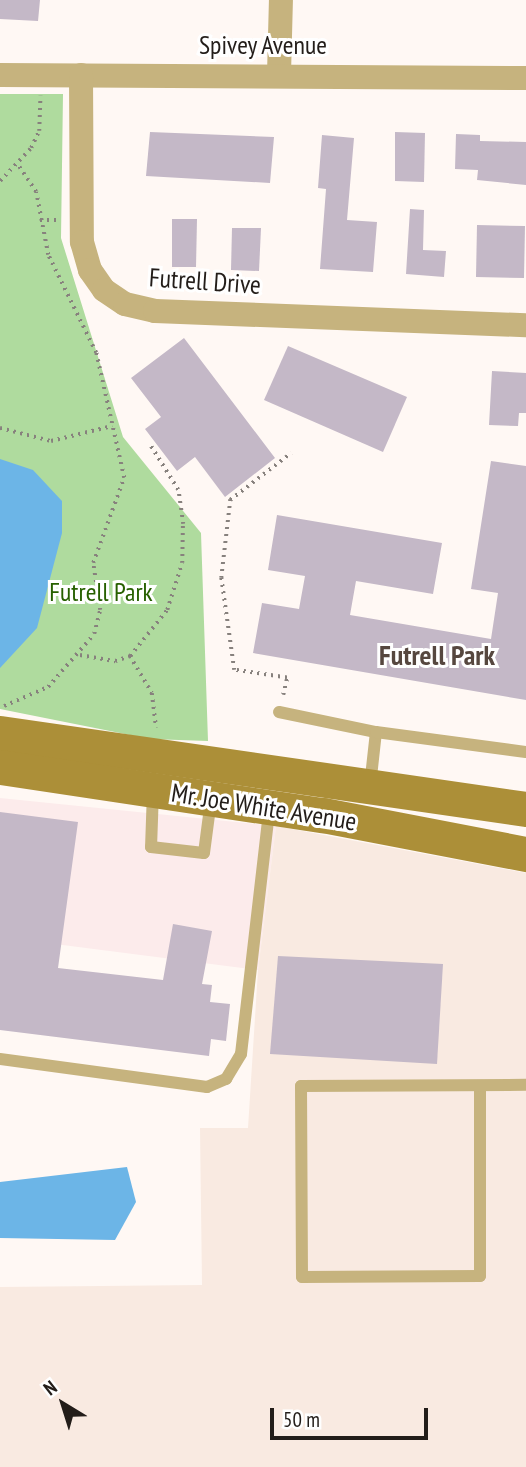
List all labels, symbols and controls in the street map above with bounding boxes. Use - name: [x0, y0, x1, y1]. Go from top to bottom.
- street label: Spivey Avenue: [198, 29, 328, 61]
- street label: Futrell Drive: [148, 262, 262, 300]
- park label: Futrell Park: [49, 576, 153, 608]
- district label: Futrell Park: [379, 638, 495, 672]
- street label: Mr. Joe White Avenue: [168, 777, 360, 837]
- north arrow: [28, 1369, 98, 1439]
- text: N: [39, 1375, 61, 1400]
- scale bar: [274, 1394, 432, 1438]
- text: 50 m: [283, 1406, 320, 1433]

